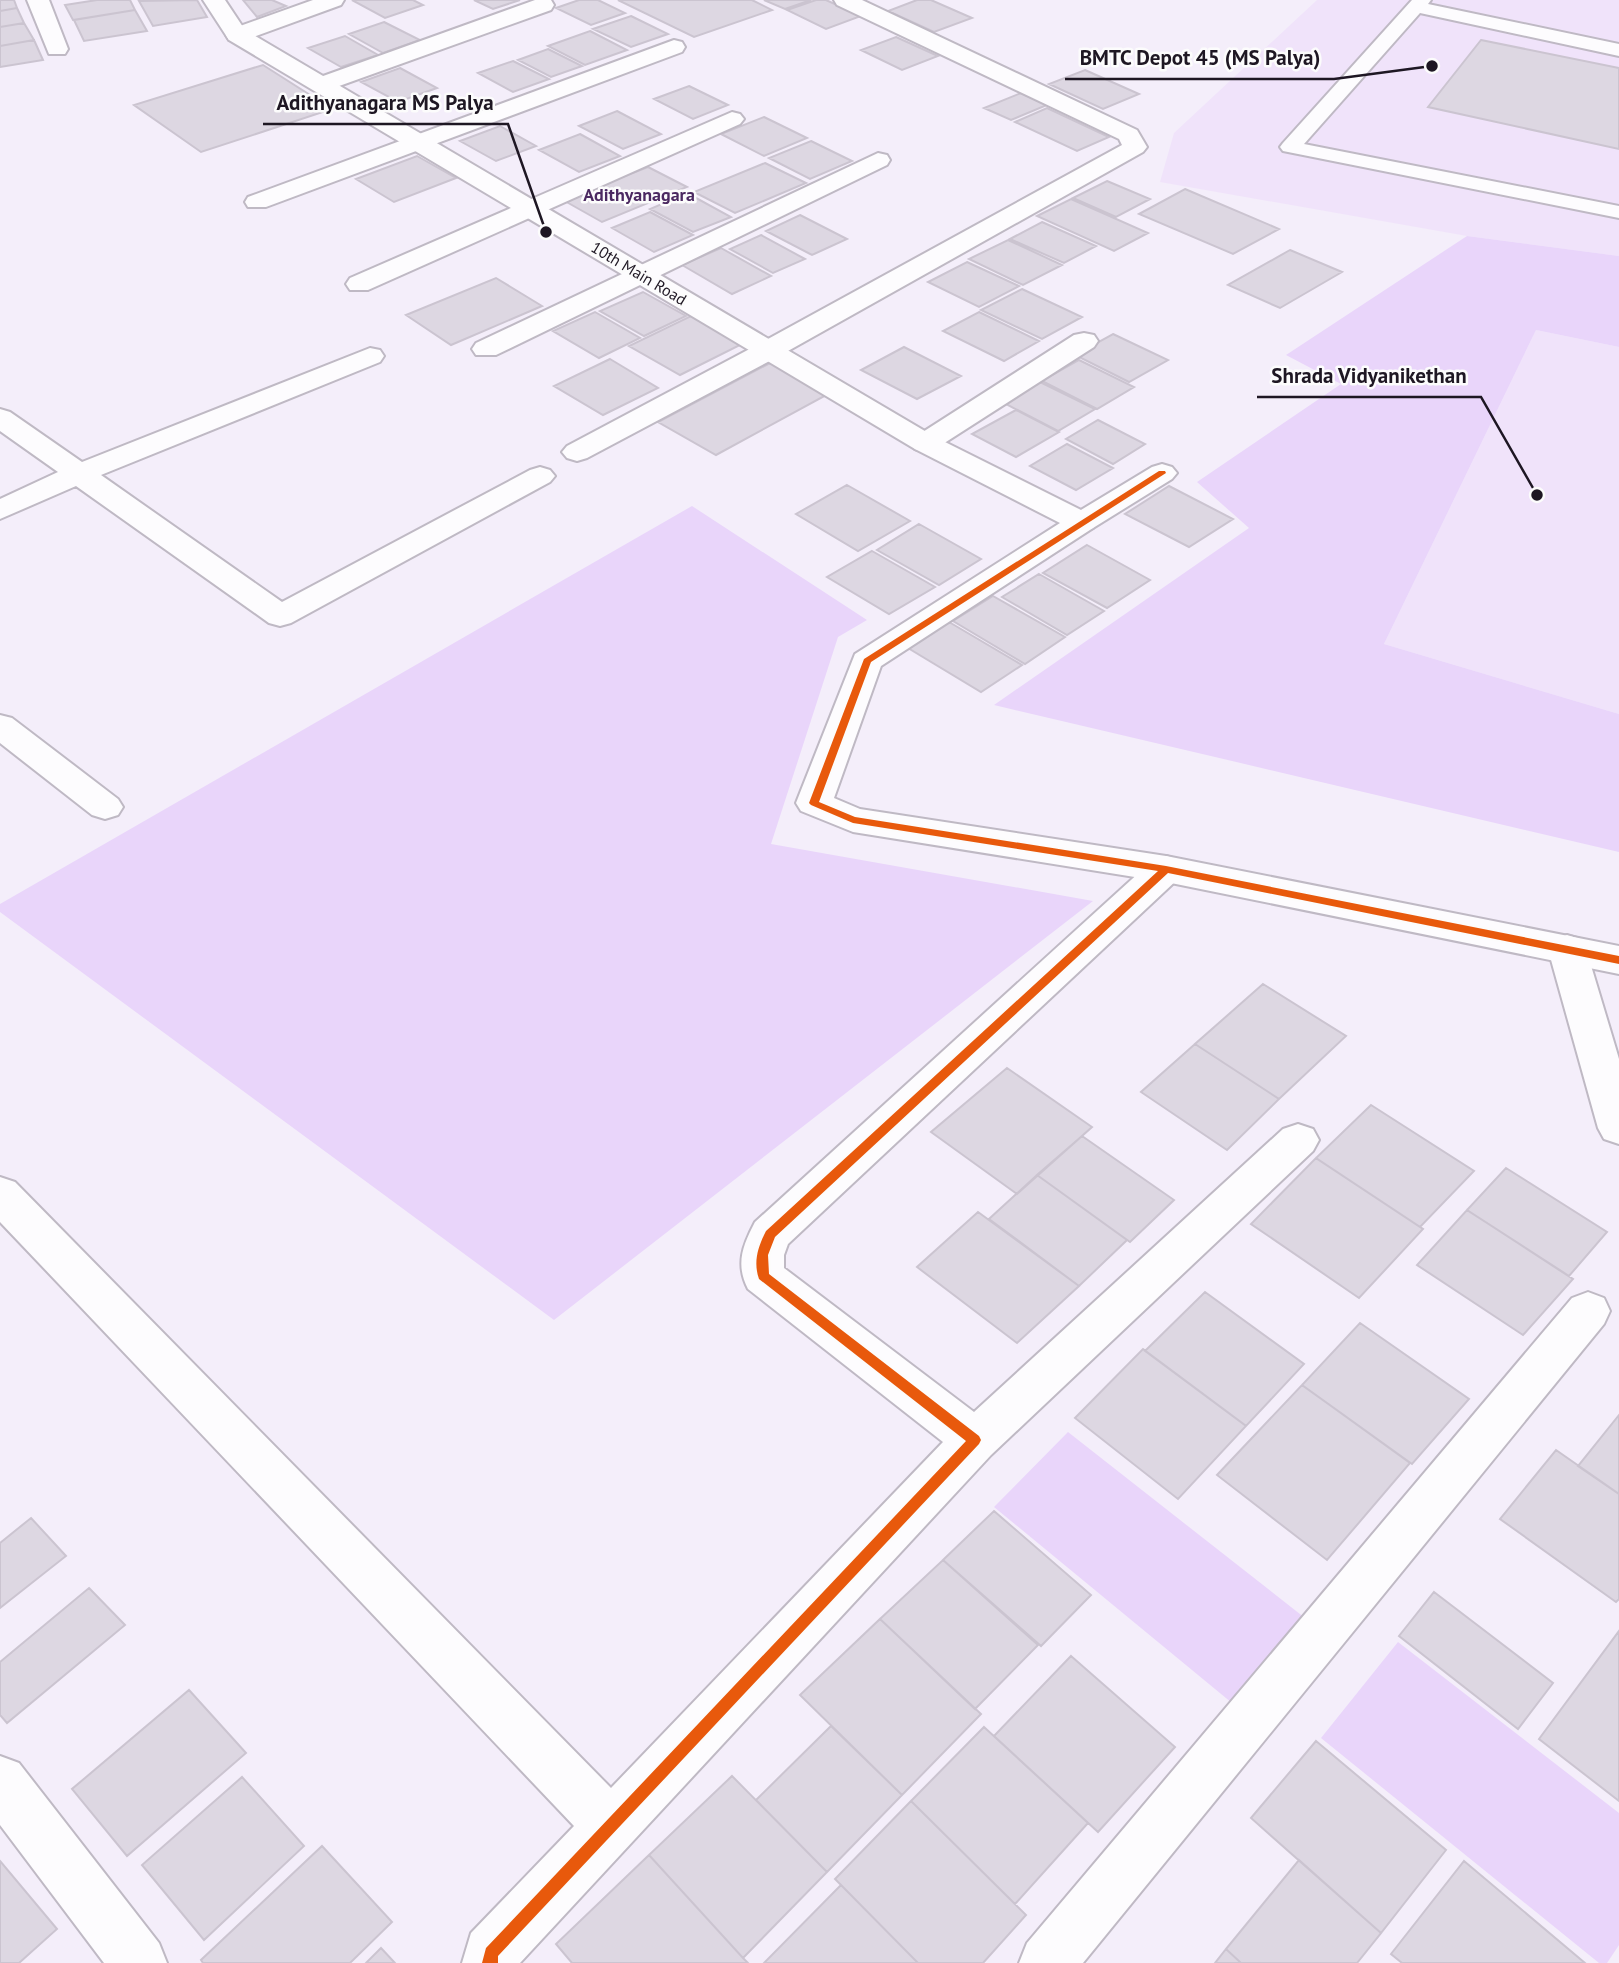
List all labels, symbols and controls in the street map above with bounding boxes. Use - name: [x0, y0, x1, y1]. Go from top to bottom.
- callout: BMTC Depot 45 (MS Palya): [1065, 37, 1334, 79]
- text: BMTC Depot 45 (MS Palya): [1080, 44, 1320, 71]
- callout: Adithyanagara MS Palya: [263, 82, 508, 124]
- text: Adithyanagara MS Palya: [276, 89, 494, 116]
- district label: Adithyanagara: [583, 183, 695, 206]
- street label: 10th Main Road: [588, 237, 690, 309]
- callout: Shrada Vidyanikethan: [1257, 355, 1481, 397]
- text: Shrada Vidyanikethan: [1271, 362, 1467, 389]

